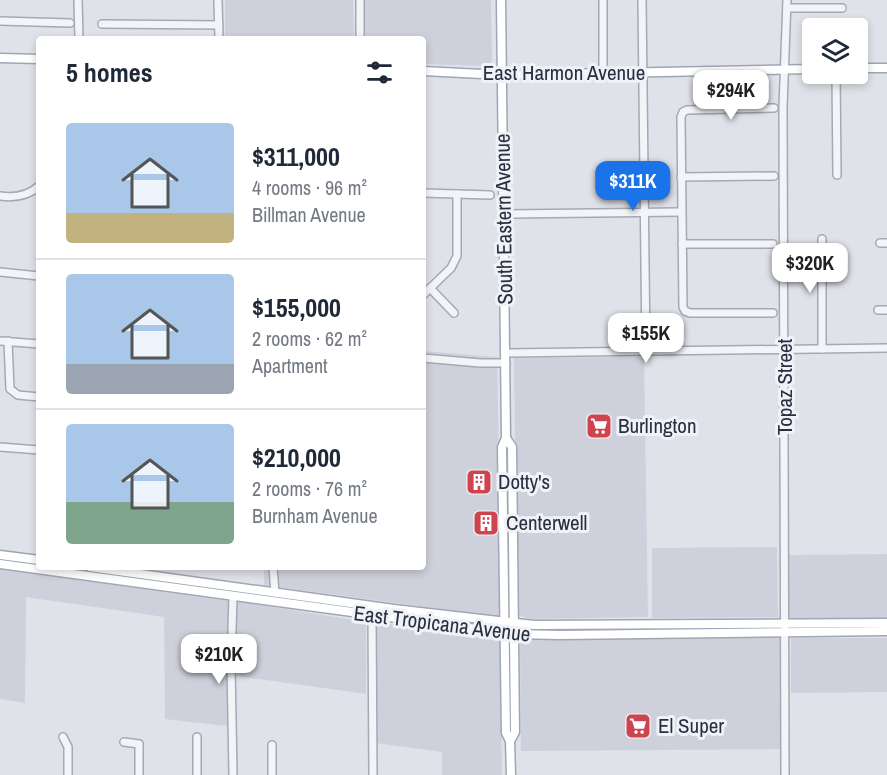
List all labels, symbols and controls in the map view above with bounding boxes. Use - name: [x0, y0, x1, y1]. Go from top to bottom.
- map controls: [802, 18, 868, 84]
- button: layers: [802, 18, 868, 84]
- text: 5 homes: [66, 55, 153, 90]
- icon: filters: [363, 56, 396, 89]
- street label: East Harmon Avenue: [483, 58, 645, 87]
- pin: $294K: [689, 70, 773, 121]
- text: $294K: [707, 76, 755, 103]
- street label: South Eastern Avenue: [488, 133, 519, 305]
- text: $311,000: [252, 139, 340, 174]
- icon: home: [114, 147, 186, 219]
- pin: $311K: [591, 161, 675, 212]
- text: $311K: [609, 167, 657, 194]
- text: 4 rooms · 96 m²: [252, 174, 367, 201]
- text: Billman Avenue: [252, 201, 366, 228]
- pin: $320K: [768, 243, 852, 294]
- text: $320K: [786, 249, 834, 276]
- text: $155,000: [252, 290, 341, 325]
- icon: home: [114, 298, 186, 370]
- pin: $155K: [604, 313, 688, 364]
- text: $155K: [622, 319, 670, 346]
- text: 2 rooms · 62 m²: [252, 325, 367, 352]
- street label: Topaz Street: [770, 338, 799, 435]
- text: Apartment: [252, 352, 328, 379]
- supermarket icon: Burlington: [584, 411, 614, 441]
- place label: Burlington: [618, 411, 697, 440]
- text: $210,000: [252, 440, 341, 475]
- icon: home: [114, 448, 186, 520]
- building icon: Dotty's: [464, 467, 494, 497]
- place label: Dotty's: [498, 467, 550, 496]
- text: 2 rooms · 76 m²: [252, 475, 367, 502]
- text: Burnham Avenue: [252, 502, 378, 529]
- building icon: Centerwell: [471, 508, 501, 538]
- place label: Centerwell: [506, 508, 587, 537]
- street label: East Tropicana Avenue: [352, 598, 532, 649]
- pin: $210K: [177, 634, 261, 685]
- text: $210K: [195, 640, 243, 667]
- supermarket icon: El Super: [623, 711, 653, 741]
- place label: El Super: [658, 711, 724, 740]

